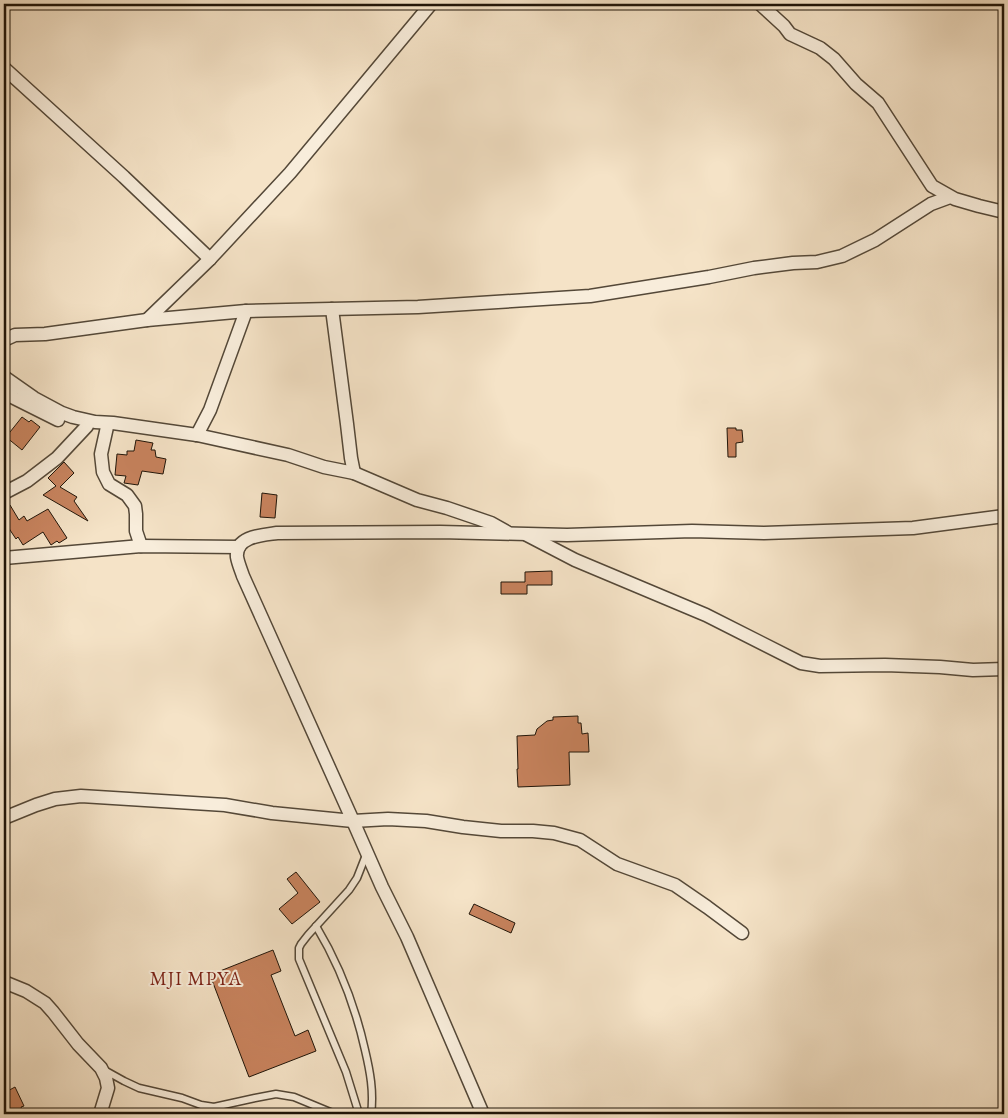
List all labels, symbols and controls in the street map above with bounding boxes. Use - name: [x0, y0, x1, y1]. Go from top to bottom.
- district label: MJI MPYA: [150, 966, 242, 991]

